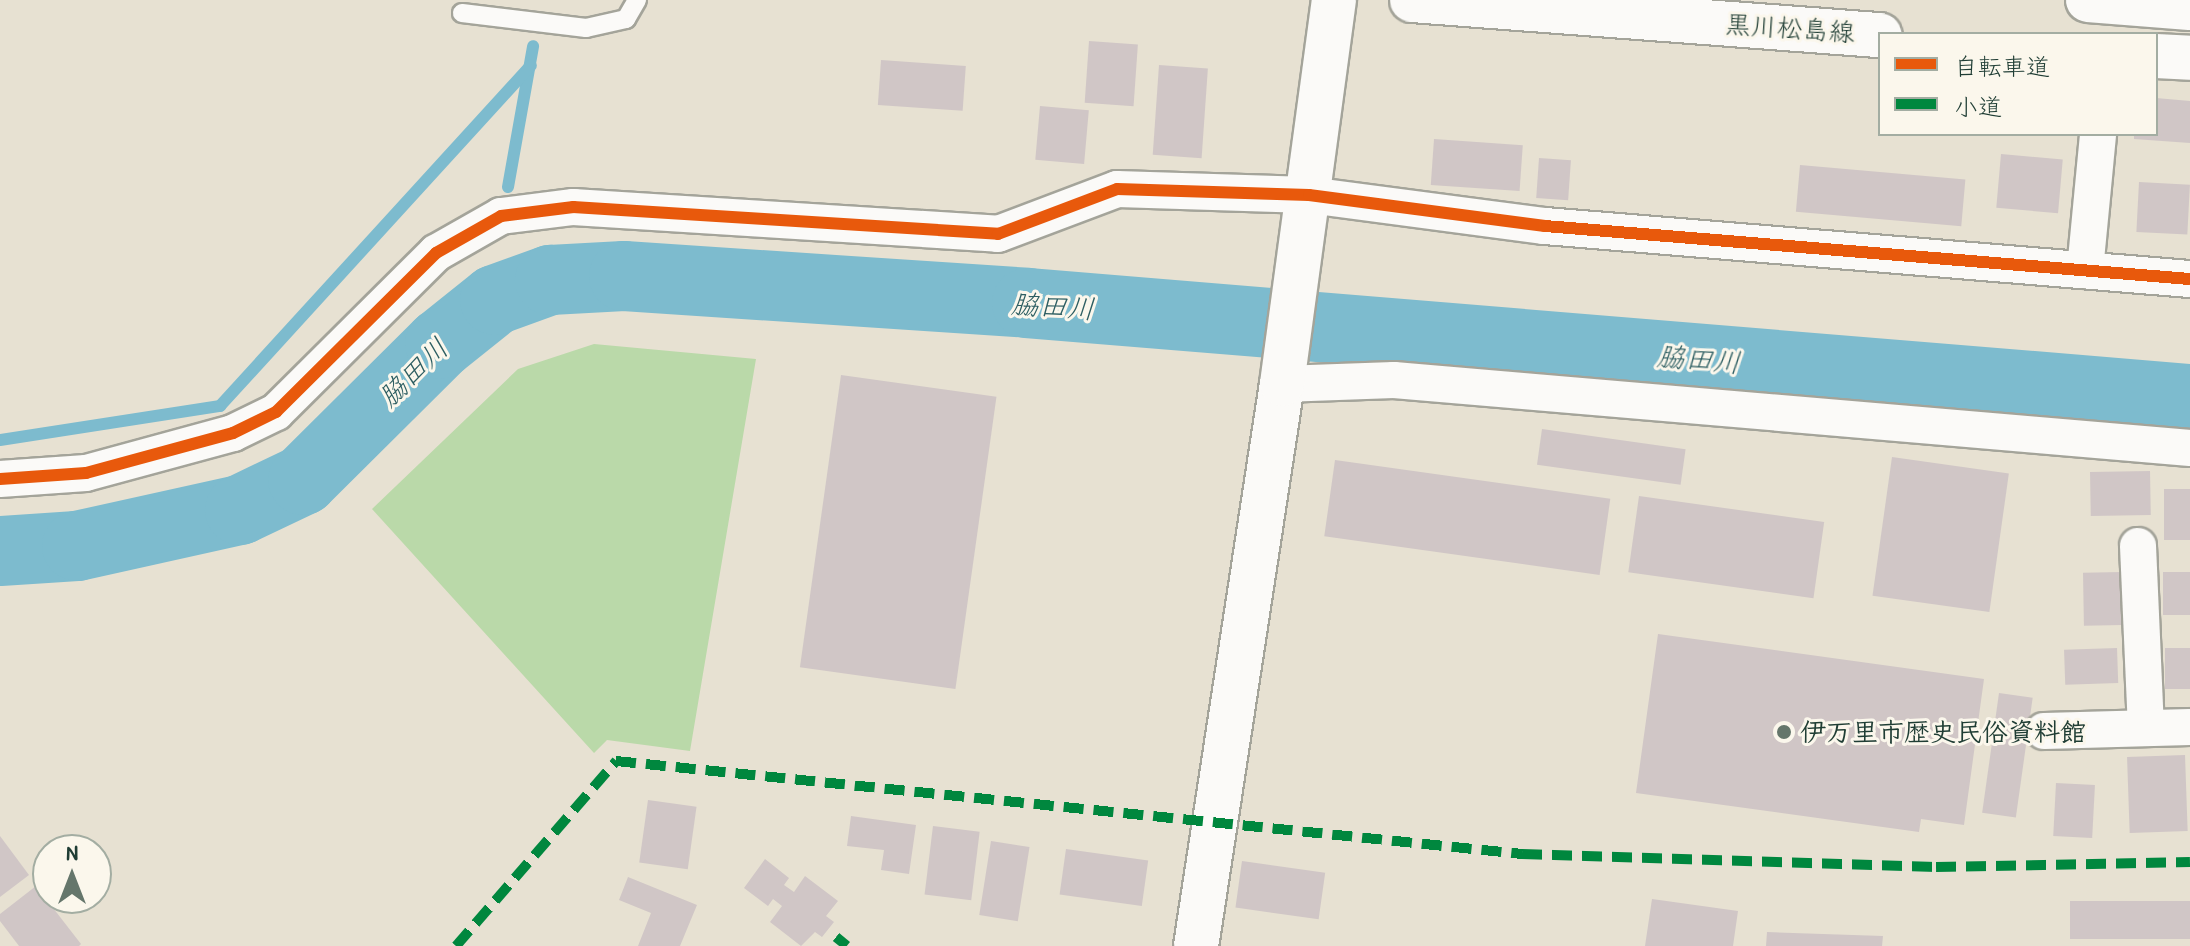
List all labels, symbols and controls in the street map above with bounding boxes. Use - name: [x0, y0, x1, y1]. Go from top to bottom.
- street label: 黒川松島線: [1724, 8, 1856, 48]
- legend: [1878, 32, 2158, 136]
- text: 自転車道: [1954, 50, 2050, 82]
- text: 小道: [1954, 90, 2002, 122]
- water label: 脇田川: [1010, 286, 1096, 326]
- water label: 脇田川: [371, 331, 455, 413]
- water label: 脇田川: [1656, 339, 1742, 379]
- place label: 伊万里市歴史民俗資料館: [1800, 716, 2086, 748]
- marker: 伊万里市歴史民俗資料館: [1775, 723, 1793, 741]
- north arrow: [32, 834, 112, 914]
- text: N: [66, 837, 78, 867]

